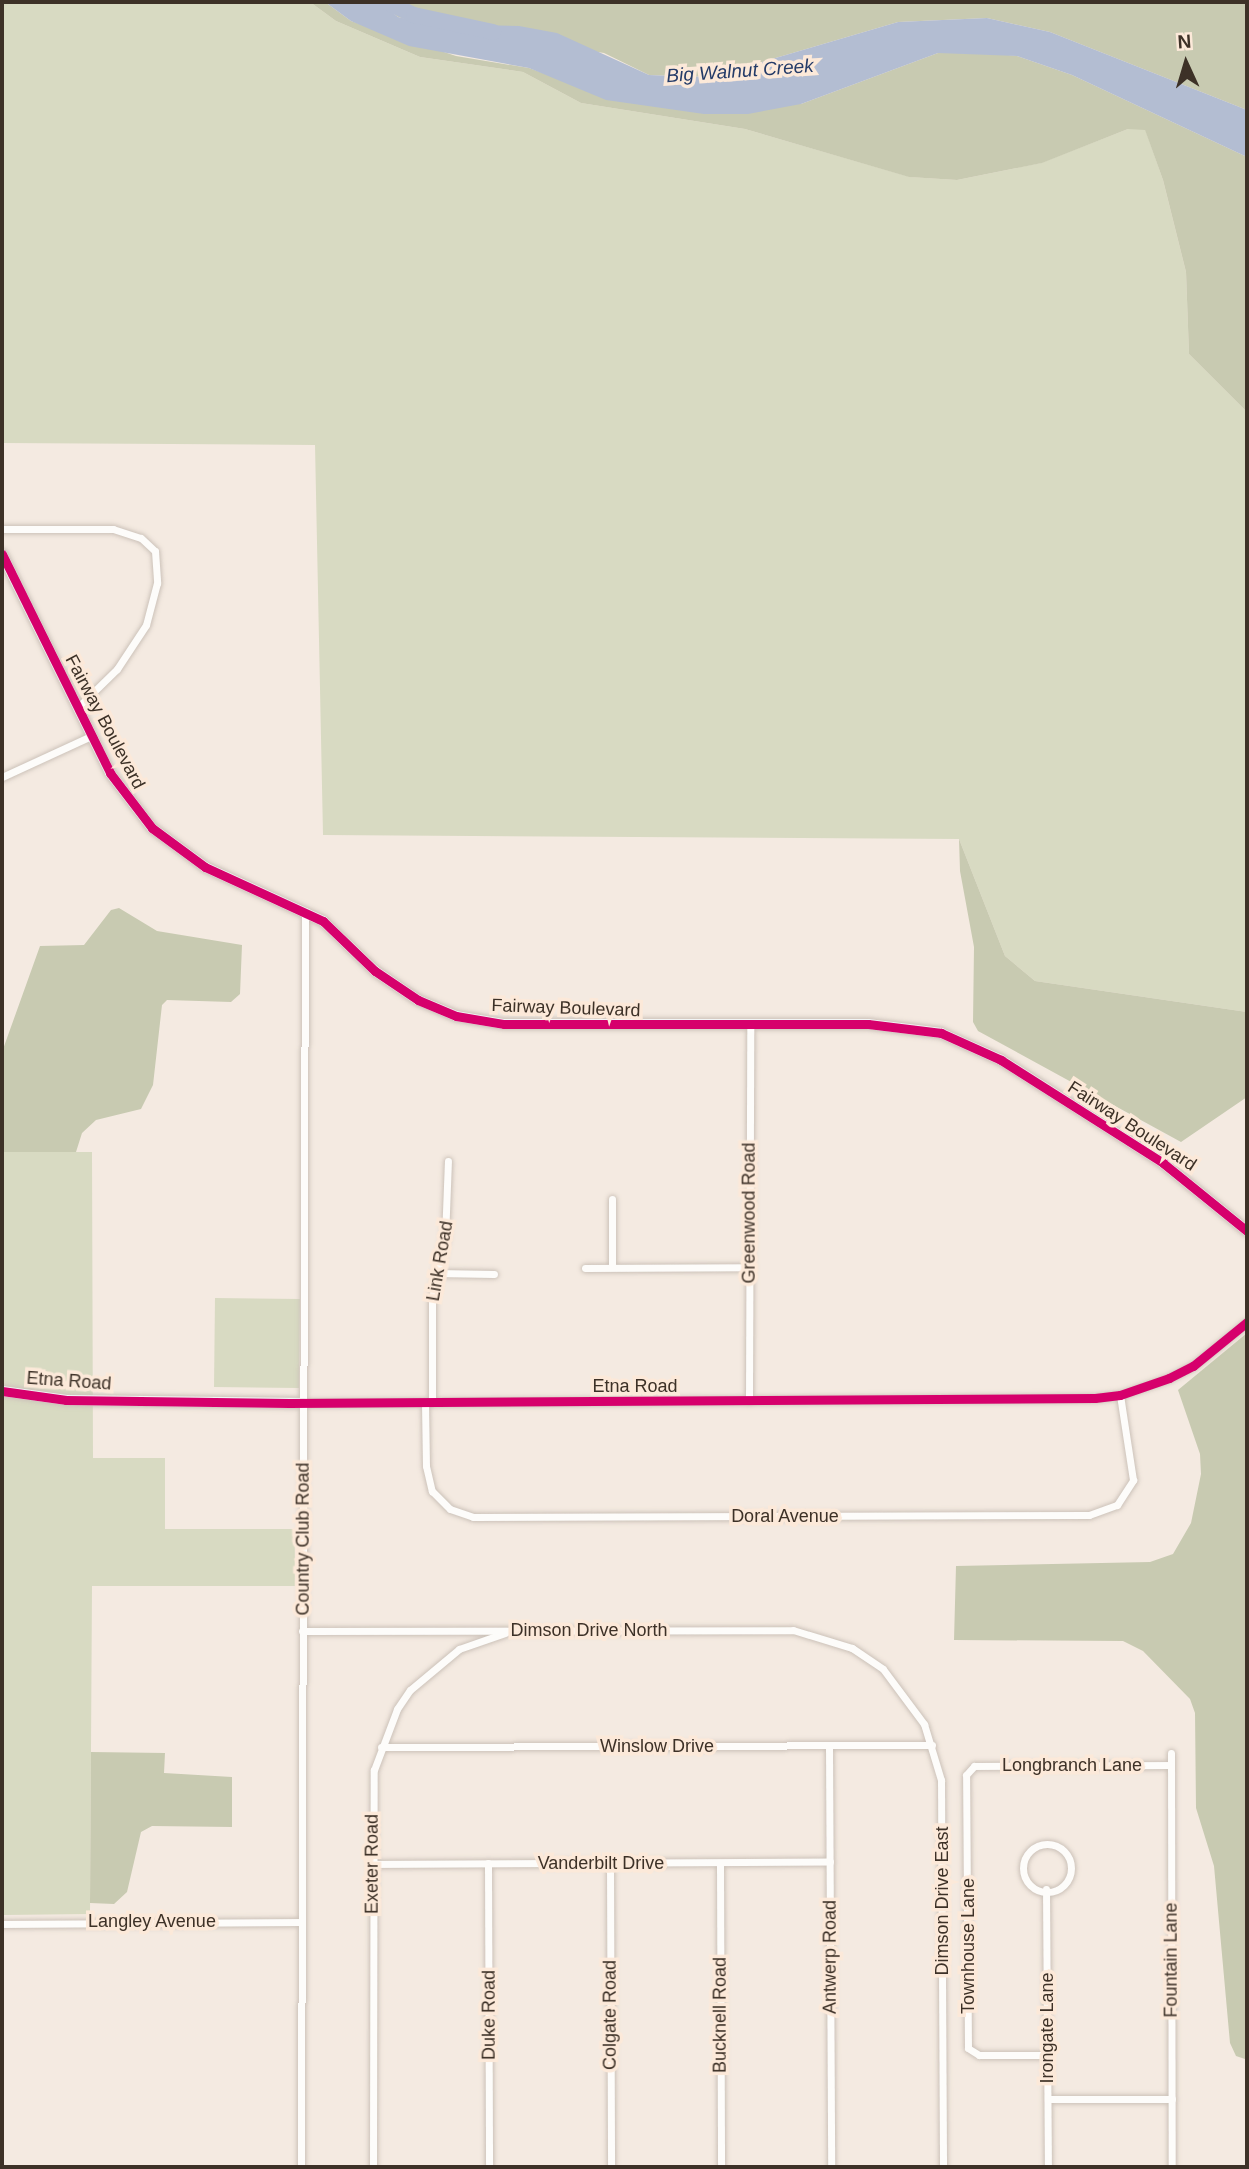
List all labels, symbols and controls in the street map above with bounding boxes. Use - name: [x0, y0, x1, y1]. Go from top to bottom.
- north arrow: [1151, 28, 1221, 98]
- text: N: [1177, 31, 1192, 53]
- water label: Big Walnut Creek: [666, 54, 814, 88]
- street label: Fairway Boulevard: [60, 651, 150, 793]
- street label: Fairway Boulevard: [491, 995, 641, 1021]
- street label: Fairway Boulevard: [1064, 1076, 1200, 1176]
- street label: Greenwood Road: [738, 1142, 760, 1284]
- street label: Link Road: [422, 1219, 458, 1303]
- street label: Etna Road: [26, 1367, 112, 1395]
- street label: Etna Road: [592, 1375, 678, 1397]
- street label: Country Club Road: [292, 1462, 314, 1616]
- street label: Doral Avenue: [731, 1505, 839, 1527]
- street label: Dimson Drive North: [510, 1619, 668, 1641]
- street label: Winslow Drive: [600, 1735, 714, 1757]
- street label: Longbranch Lane: [1002, 1754, 1142, 1776]
- street label: Exeter Road: [361, 1814, 383, 1914]
- street label: Dimson Drive East: [931, 1826, 953, 1976]
- street label: Vanderbilt Drive: [538, 1852, 664, 1874]
- street label: Townhouse Lane: [957, 1878, 979, 2014]
- street label: Antwerp Road: [819, 1900, 841, 2014]
- street label: Fountain Lane: [1160, 1902, 1182, 2018]
- street label: Langley Avenue: [88, 1910, 216, 1932]
- street label: Bucknell Road: [709, 1957, 731, 2073]
- street label: Colgate Road: [599, 1960, 621, 2070]
- street label: Duke Road: [478, 1970, 500, 2060]
- street label: Irongate Lane: [1036, 1972, 1058, 2084]

